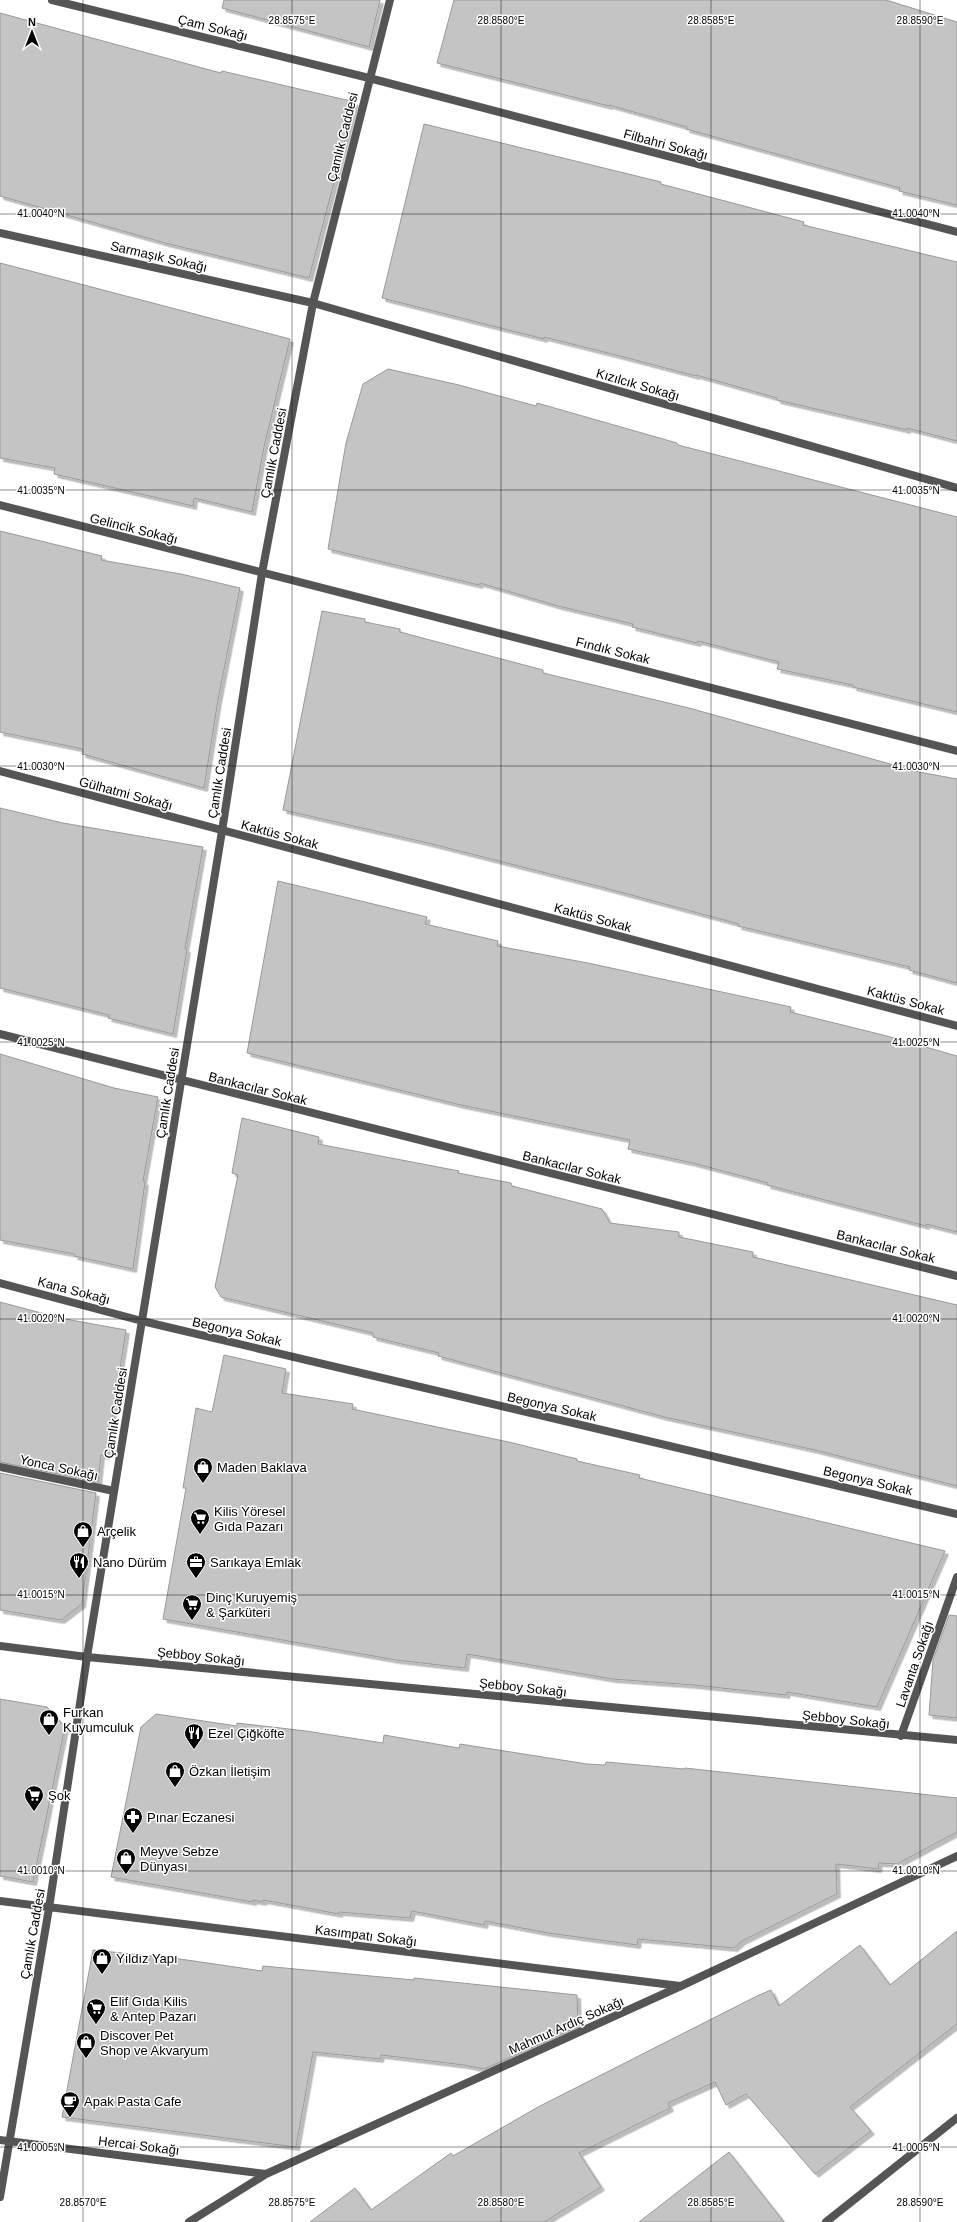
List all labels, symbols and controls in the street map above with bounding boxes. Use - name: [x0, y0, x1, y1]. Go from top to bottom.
- north arrow: [12, 12, 52, 52]
- street label: Çam Sokağı: [176, 12, 249, 43]
- text: 28.8575°E: [269, 15, 316, 26]
- text: 28.8580°E: [478, 15, 525, 26]
- text: 28.8585°E: [688, 15, 735, 26]
- text: 28.8590°E: [897, 15, 944, 26]
- text: N: [28, 16, 36, 28]
- street label: Çamlık Caddesi: [324, 91, 361, 183]
- street label: Filbahri Sokağı: [622, 126, 710, 163]
- text: 41.0040°N: [17, 208, 65, 219]
- text: 41.0040°N: [892, 208, 940, 219]
- street label: Sarmaşık Sokağı: [109, 238, 209, 275]
- street label: Kızılcık Sokağı: [594, 365, 681, 404]
- street label: Çamlık Caddesi: [257, 407, 290, 500]
- text: 41.0035°N: [17, 485, 65, 496]
- text: 41.0035°N: [892, 485, 940, 496]
- street label: Gelincik Sokağı: [88, 510, 180, 547]
- street label: Fındık Sokak: [574, 634, 652, 667]
- street label: Çamlık Caddesi: [205, 726, 234, 820]
- text: 41.0030°N: [17, 761, 65, 772]
- text: 41.0030°N: [892, 761, 940, 772]
- street label: Gülhatmi Sokağı: [78, 774, 174, 813]
- street label: Kaktüs Sokak: [240, 817, 321, 852]
- street label: Kaktüs Sokak: [553, 900, 634, 935]
- street label: Kaktüs Sokak: [866, 983, 947, 1018]
- text: 41.0025°N: [17, 1037, 65, 1048]
- text: 41.0025°N: [892, 1037, 940, 1048]
- street label: Çamlık Caddesi: [153, 1046, 182, 1140]
- street label: Bankacılar Sokak: [207, 1069, 309, 1108]
- street label: Bankacılar Sokak: [521, 1148, 623, 1187]
- street label: Bankacılar Sokak: [835, 1227, 937, 1266]
- street label: Kana Sokağı: [36, 1274, 112, 1307]
- text: 41.0020°N: [17, 1313, 65, 1324]
- text: 41.0020°N: [892, 1313, 940, 1324]
- street label: Begonya Sokak: [191, 1314, 283, 1349]
- street label: Çamlık Caddesi: [101, 1366, 130, 1460]
- street label: Begonya Sokak: [506, 1389, 598, 1424]
- street label: Yonca Sokağı: [18, 1452, 99, 1483]
- shop icon: Maden Baklava: [192, 1456, 214, 1484]
- place label: Maden Baklava: [217, 1460, 307, 1475]
- street label: Begonya Sokak: [822, 1463, 914, 1498]
- place label: Kilis Yöresel Gıda Pazarı: [214, 1504, 285, 1534]
- supermarket icon: Kilis Yöresel Gıda Pazarı: [189, 1507, 211, 1535]
- shop icon: Arçelik: [72, 1520, 94, 1548]
- place label: Arçelik: [97, 1524, 137, 1539]
- restaurant icon: Nano Dürüm: [68, 1551, 90, 1579]
- office icon: Sarıkaya Emlak: [185, 1551, 207, 1579]
- place label: Nano Dürüm: [93, 1555, 167, 1570]
- place label: Sarıkaya Emlak: [210, 1555, 302, 1570]
- text: 41.0015°N: [17, 1589, 65, 1600]
- text: 41.0015°N: [892, 1589, 940, 1600]
- place label: Dinç Kuruyemiş & Şarküteri: [206, 1590, 298, 1620]
- supermarket icon: Dinç Kuruyemiş & Şarküteri: [181, 1593, 203, 1621]
- street label: Lavanta Sokağı: [893, 1619, 936, 1709]
- street label: Şebboy Sokağı: [156, 1644, 246, 1669]
- street label: Şebboy Sokağı: [478, 1675, 568, 1700]
- place label: Furkan Kuyumculuk: [63, 1705, 134, 1735]
- street label: Şebboy Sokağı: [801, 1707, 891, 1732]
- shop icon: Furkan Kuyumculuk: [38, 1708, 60, 1736]
- restaurant icon: Ezel Çiğköfte: [183, 1722, 205, 1750]
- place label: Ezel Çiğköfte: [208, 1726, 285, 1741]
- shop icon: Özkan İletişim: [164, 1760, 186, 1788]
- place label: Özkan İletişim: [189, 1764, 271, 1779]
- supermarket icon: Şok: [23, 1784, 45, 1812]
- place label: Şok: [48, 1788, 71, 1803]
- pharmacy icon: Pınar Eczanesi: [122, 1806, 144, 1834]
- place label: Pınar Eczanesi: [147, 1810, 235, 1825]
- place label: Meyve Sebze Dünyası: [140, 1844, 219, 1874]
- shop icon: Meyve Sebze Dünyası: [115, 1847, 137, 1875]
- text: 41.0010°N: [17, 1865, 65, 1876]
- text: 41.0010°N: [892, 1865, 940, 1876]
- street label: Çamlık Caddesi: [17, 1887, 48, 1981]
- street label: Kasımpatı Sokağı: [314, 1922, 418, 1949]
- shop icon: Yıldız Yapı: [91, 1947, 113, 1975]
- place label: Yıldız Yapı: [116, 1951, 178, 1966]
- street label: Mahmut Ardıç Sokağı: [506, 1993, 626, 2058]
- place label: Elif Gıda Kilis & Antep Pazarı: [110, 1994, 197, 2024]
- supermarket icon: Elif Gıda Kilis & Antep Pazarı: [85, 1997, 107, 2025]
- place label: Discover Pet Shop ve Akvaryum: [100, 2028, 208, 2058]
- shop icon: Discover Pet Shop ve Akvaryum: [75, 2031, 97, 2059]
- cafe icon: Apak Pasta Cafe: [59, 2090, 81, 2118]
- place label: Apak Pasta Cafe: [84, 2094, 182, 2109]
- street label: Hercai Sokağı: [98, 2133, 180, 2158]
- text: 41.0005°N: [17, 2142, 65, 2153]
- text: 41.0005°N: [892, 2142, 940, 2153]
- text: 28.8570°E: [60, 2197, 107, 2208]
- text: 28.8575°E: [269, 2197, 316, 2208]
- text: 28.8580°E: [478, 2197, 525, 2208]
- text: 28.8585°E: [688, 2197, 735, 2208]
- text: 28.8590°E: [897, 2197, 944, 2208]

